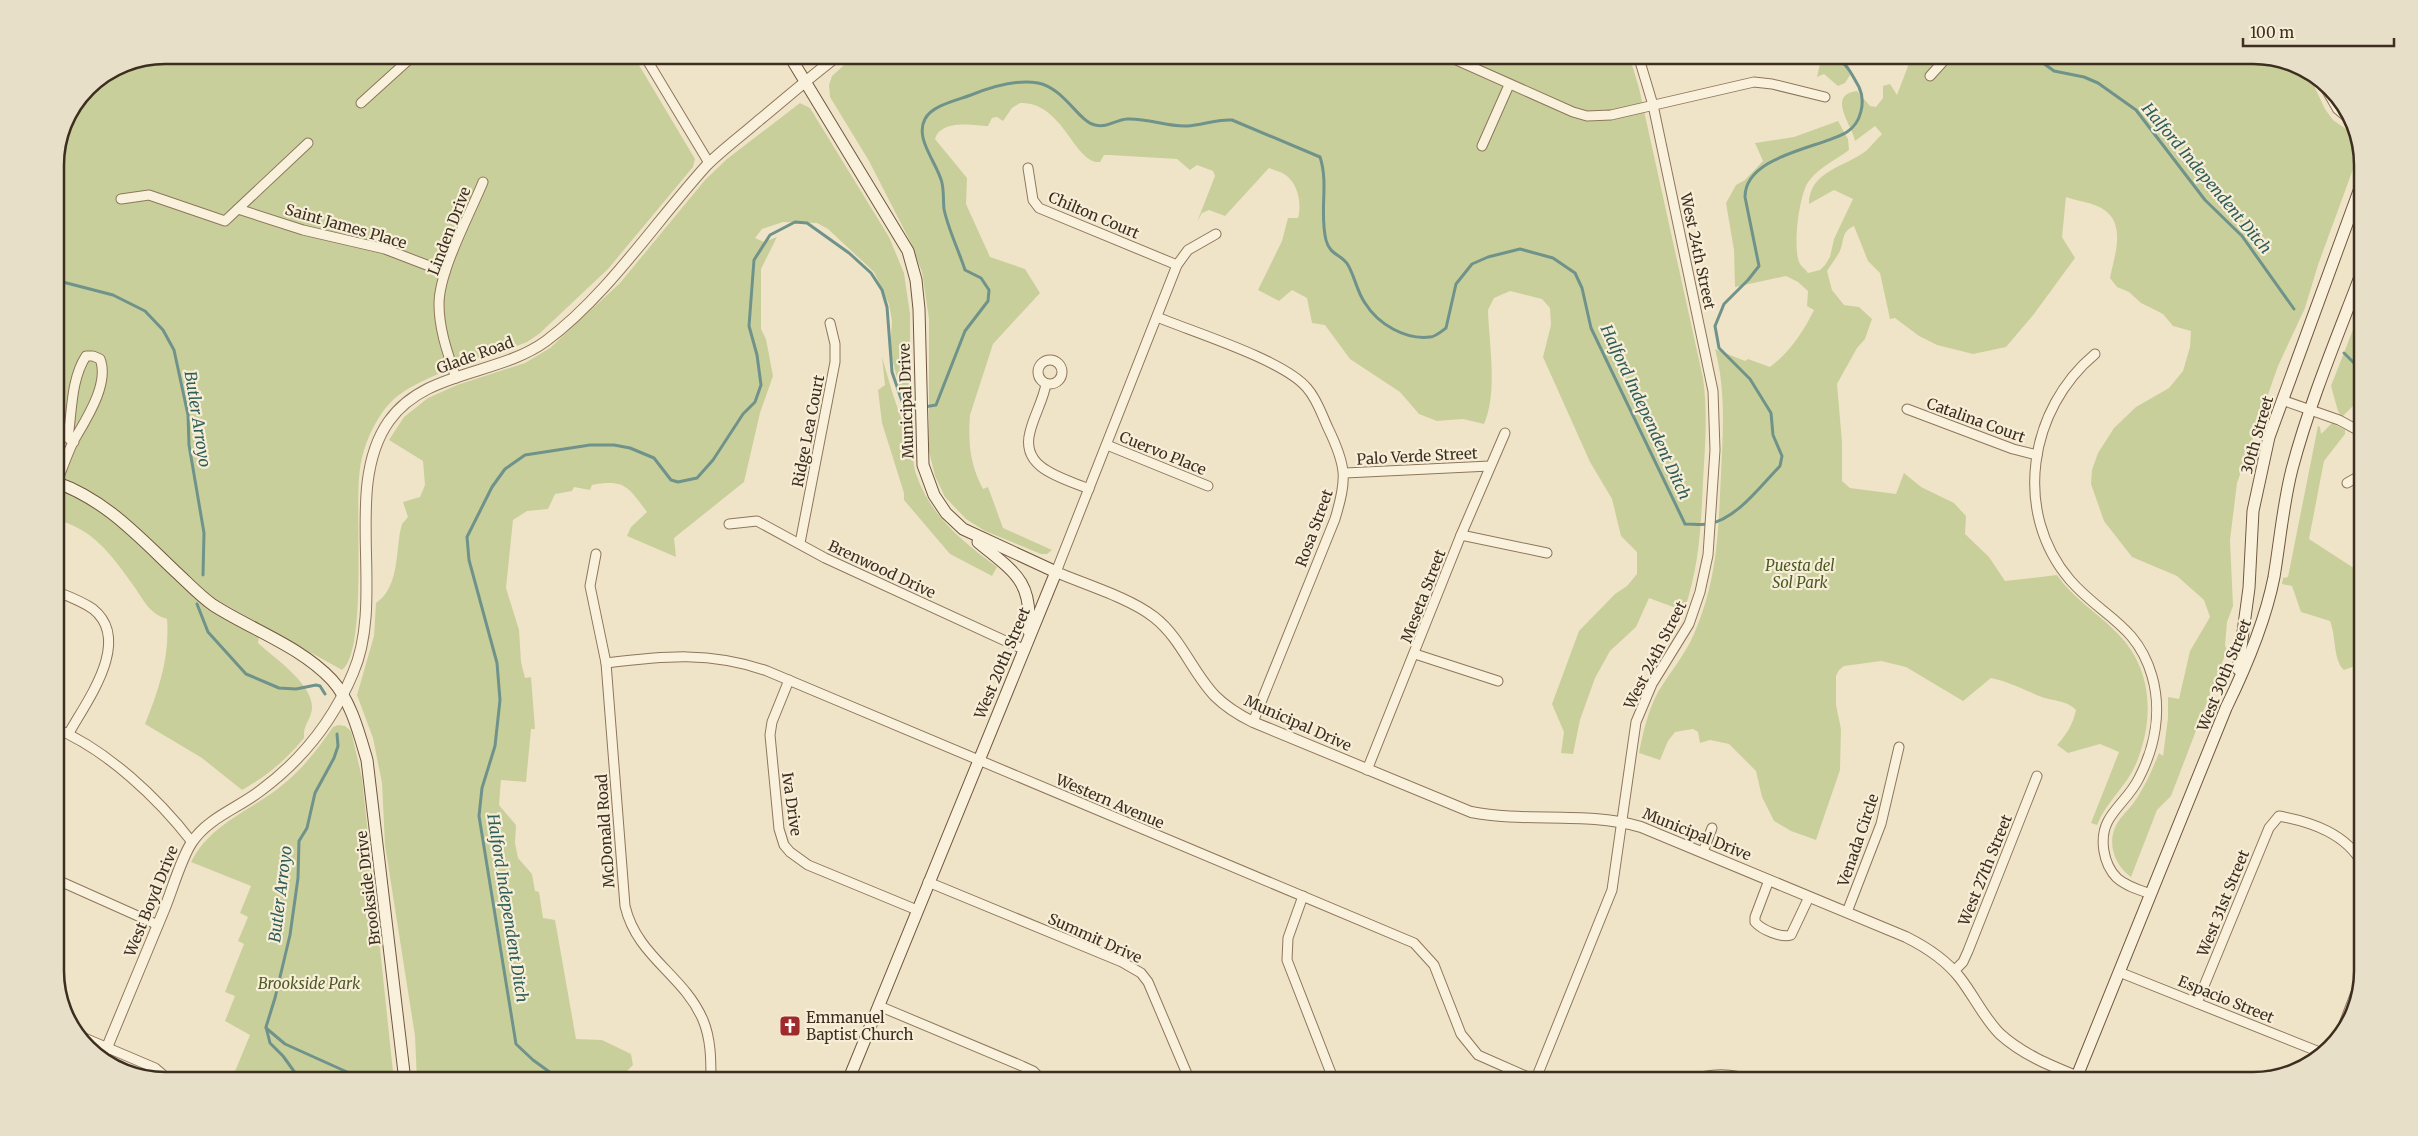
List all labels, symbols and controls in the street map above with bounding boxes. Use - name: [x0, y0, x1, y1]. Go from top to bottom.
- scale bar: [2243, 15, 2394, 47]
- text: 100 m: [2250, 23, 2294, 42]
- water label: Halford Independent Ditch: [2137, 98, 2276, 257]
- street label: Linden Drive: [423, 184, 475, 278]
- street label: Chilton Court: [1046, 187, 1143, 243]
- street label: West 24th Street: [1676, 190, 1720, 311]
- street label: Saint James Place: [283, 200, 409, 252]
- water label: Halford Independent Ditch: [1596, 320, 1695, 503]
- street label: Glade Road: [434, 332, 516, 378]
- street label: Municipal Drive: [894, 343, 918, 459]
- water label: Butler Arroyo: [181, 369, 215, 469]
- street label: Ridge Lea Court: [788, 373, 828, 489]
- street label: Catalina Court: [1924, 393, 2028, 447]
- street label: 30th Street: [2237, 394, 2277, 476]
- street label: Cuervo Place: [1117, 427, 1209, 479]
- street label: Palo Verde Street: [1356, 443, 1478, 469]
- street label: Rosa Street: [1291, 486, 1337, 569]
- street label: Brenwood Drive: [825, 536, 939, 602]
- street label: Meseta Street: [1397, 547, 1450, 645]
- park label: Puesta del Sol Park: [1765, 556, 1835, 592]
- street label: West 24th Street: [1619, 598, 1690, 713]
- street label: West 20th Street: [970, 604, 1034, 723]
- street label: West 30th Street: [2192, 616, 2255, 735]
- street label: Municipal Drive: [1241, 691, 1355, 755]
- street label: Western Avenue: [1052, 769, 1167, 832]
- street label: Iva Drive: [778, 771, 806, 837]
- street label: McDonald Road: [592, 773, 618, 889]
- street label: Venada Circle: [1833, 791, 1883, 890]
- street label: Municipal Drive: [1640, 804, 1754, 864]
- water label: Halford Independent Ditch: [483, 811, 533, 1004]
- street label: West 27th Street: [1954, 812, 2016, 929]
- street label: Brookside Drive: [352, 830, 384, 946]
- street label: West Boyd Drive: [120, 843, 182, 960]
- water label: Butler Arroyo: [264, 845, 296, 943]
- street label: West 31st Street: [2193, 847, 2253, 960]
- street label: Summit Drive: [1045, 909, 1145, 967]
- street label: Espacio Street: [2175, 971, 2277, 1027]
- park label: Brookside Park: [258, 974, 361, 993]
- place label: Emmanuel Baptist Church: [806, 1008, 913, 1044]
- church icon: Emmanuel Baptist Church: [778, 1014, 802, 1038]

